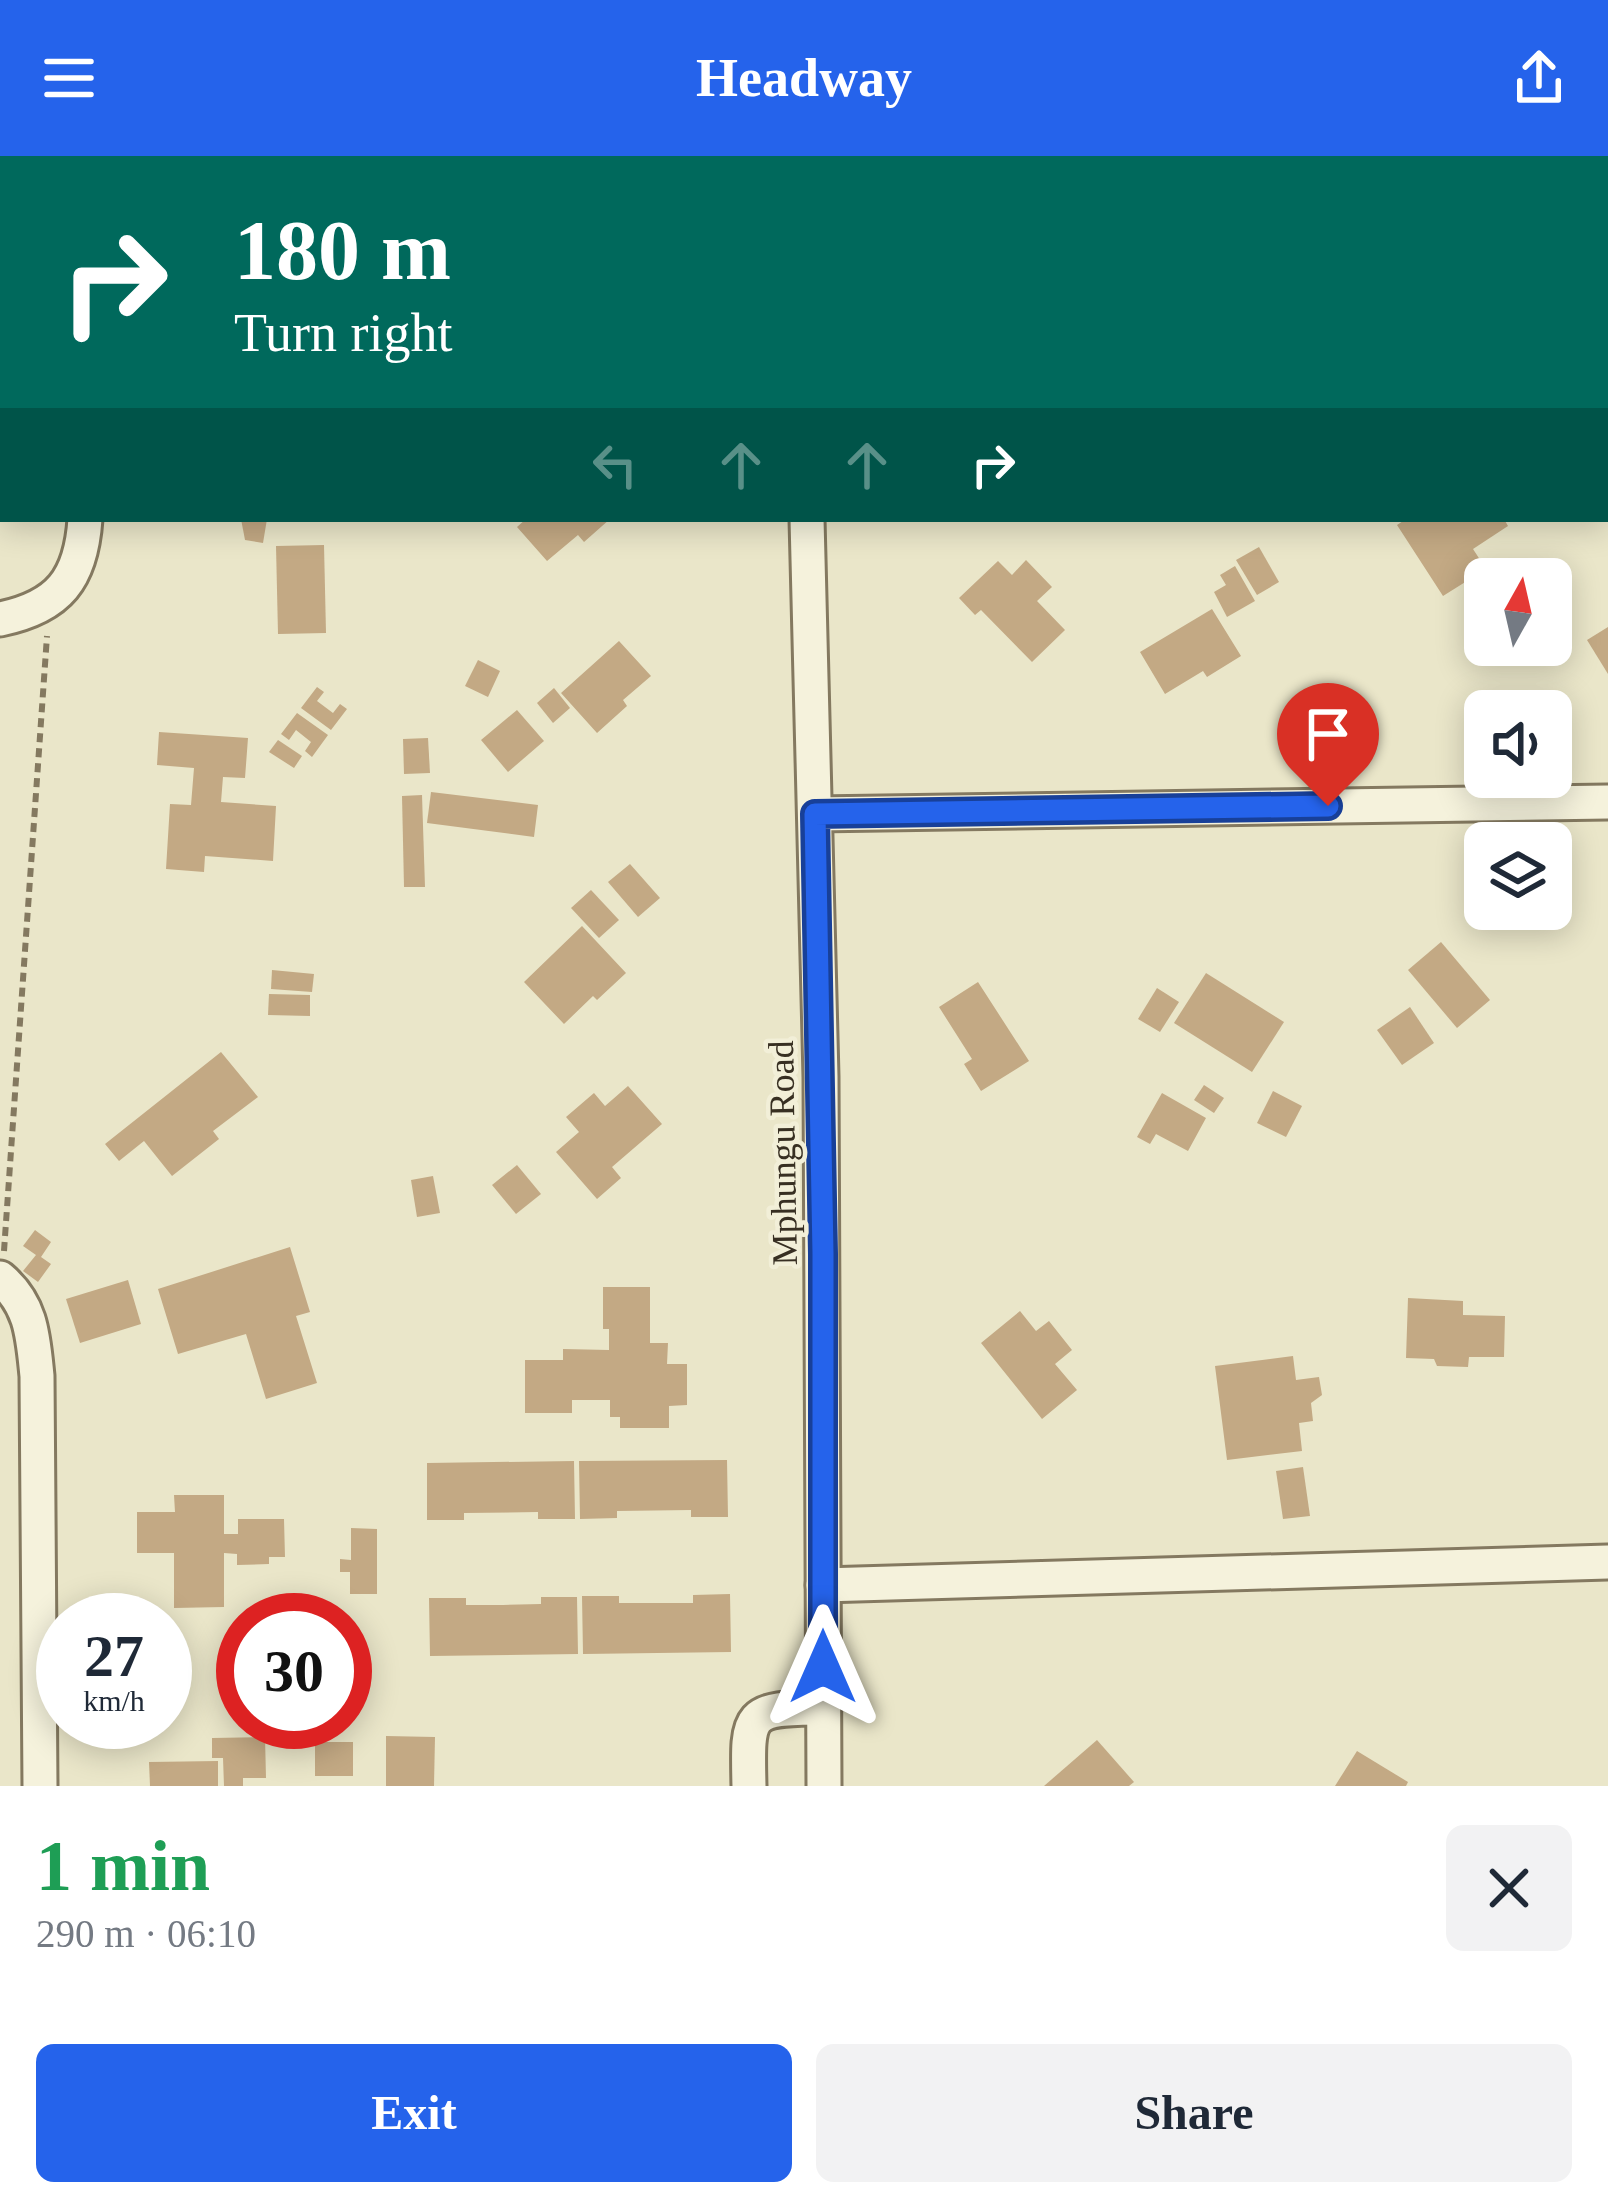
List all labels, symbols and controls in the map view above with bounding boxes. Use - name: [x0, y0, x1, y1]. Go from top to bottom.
- icon: menu: [36, 45, 102, 111]
- icon: share: [1506, 45, 1572, 111]
- text: Headway: [696, 48, 912, 108]
- icon: right: [36, 204, 192, 360]
- text: 180 m: [234, 204, 451, 297]
- text: Turn right: [234, 303, 453, 363]
- icon: left: [582, 432, 648, 498]
- icon: ahead: [708, 432, 774, 498]
- icon: ahead: [834, 432, 900, 498]
- icon: right: [960, 432, 1026, 498]
- north arrow: [1464, 558, 1572, 666]
- map controls: [1464, 558, 1572, 930]
- pin: [1277, 683, 1379, 806]
- button: sound: [1464, 690, 1572, 798]
- icon: arrive: [1295, 701, 1361, 767]
- button: layers: [1464, 822, 1572, 930]
- street label: Mphungu Road: [761, 1040, 805, 1266]
- speed limit sign: 30: [216, 1593, 372, 1749]
- position arrow: [760, 1604, 886, 1730]
- text: 27: [84, 1623, 144, 1689]
- text: km/h: [83, 1684, 145, 1717]
- button: close: [1446, 1825, 1572, 1951]
- text: 1 min: [36, 1826, 210, 1906]
- text: 290 m · 06:10: [36, 1912, 256, 1955]
- button: Exit: [36, 2044, 792, 2182]
- button: Share: [816, 2044, 1572, 2182]

